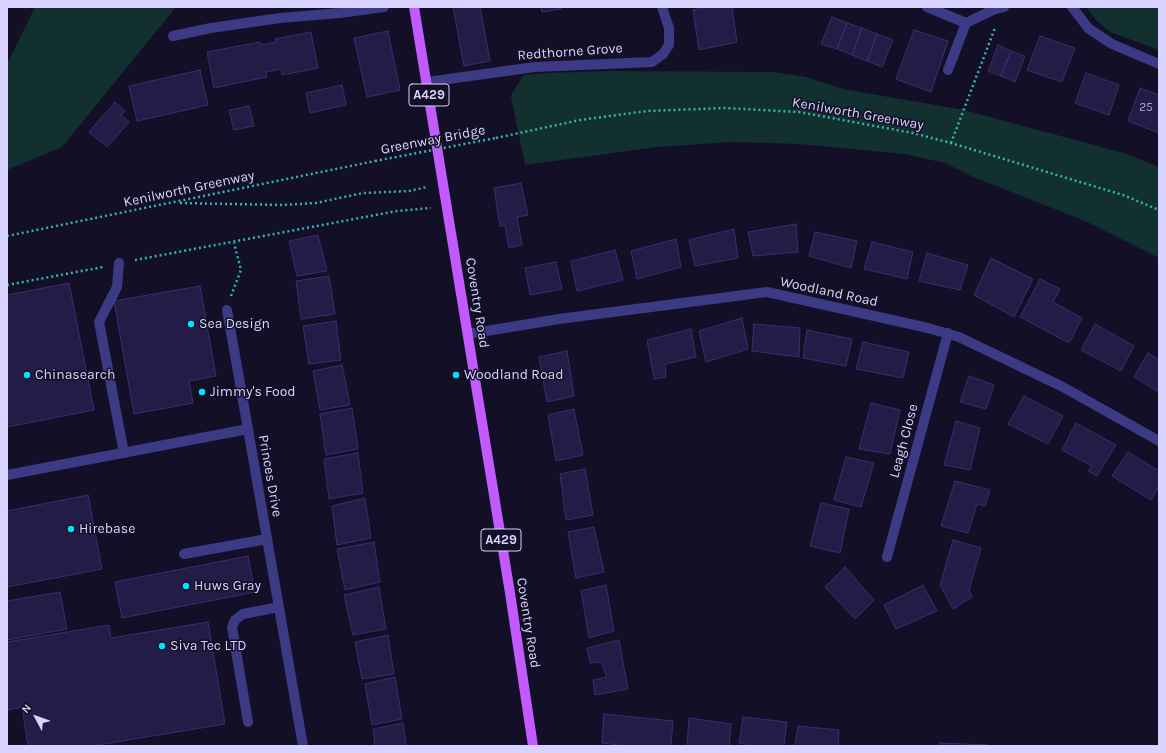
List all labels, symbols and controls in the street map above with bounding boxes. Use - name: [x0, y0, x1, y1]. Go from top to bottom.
- street label: Redthorne Grove: [517, 40, 623, 64]
- road number: A429: [409, 84, 449, 106]
- street label: Kenilworth Greenway: [791, 94, 925, 134]
- house number: 25: [1139, 101, 1153, 115]
- street label: Greenway Bridge: [379, 122, 487, 158]
- street label: Kenilworth Greenway: [122, 167, 256, 211]
- street label: Coventry Road: [462, 257, 492, 349]
- street label: Woodland Road: [779, 273, 879, 311]
- place label: Sea Design: [199, 316, 270, 332]
- marker: Sea Design: [186, 319, 196, 329]
- place label: Chinasearch: [35, 367, 115, 383]
- place label: Woodland Road: [464, 367, 564, 383]
- marker: Chinasearch: [22, 370, 32, 380]
- marker: Woodland Road: [451, 370, 461, 380]
- place label: Jimmy's Food: [210, 384, 296, 400]
- marker: Jimmy's Food: [197, 387, 207, 397]
- street label: Leagh Close: [886, 402, 922, 480]
- street label: Princes Drive: [255, 434, 285, 518]
- place label: Hirebase: [79, 521, 135, 537]
- marker: Hirebase: [66, 524, 76, 534]
- road number: A429: [481, 529, 521, 551]
- street label: Coventry Road: [513, 577, 543, 669]
- place label: Huws Gray: [194, 578, 261, 594]
- marker: Huws Gray: [181, 581, 191, 591]
- place label: Siva Tec LTD: [170, 638, 247, 654]
- marker: Siva Tec LTD: [157, 641, 167, 651]
- north arrow: [16, 697, 56, 737]
- text: N: [19, 702, 34, 716]

